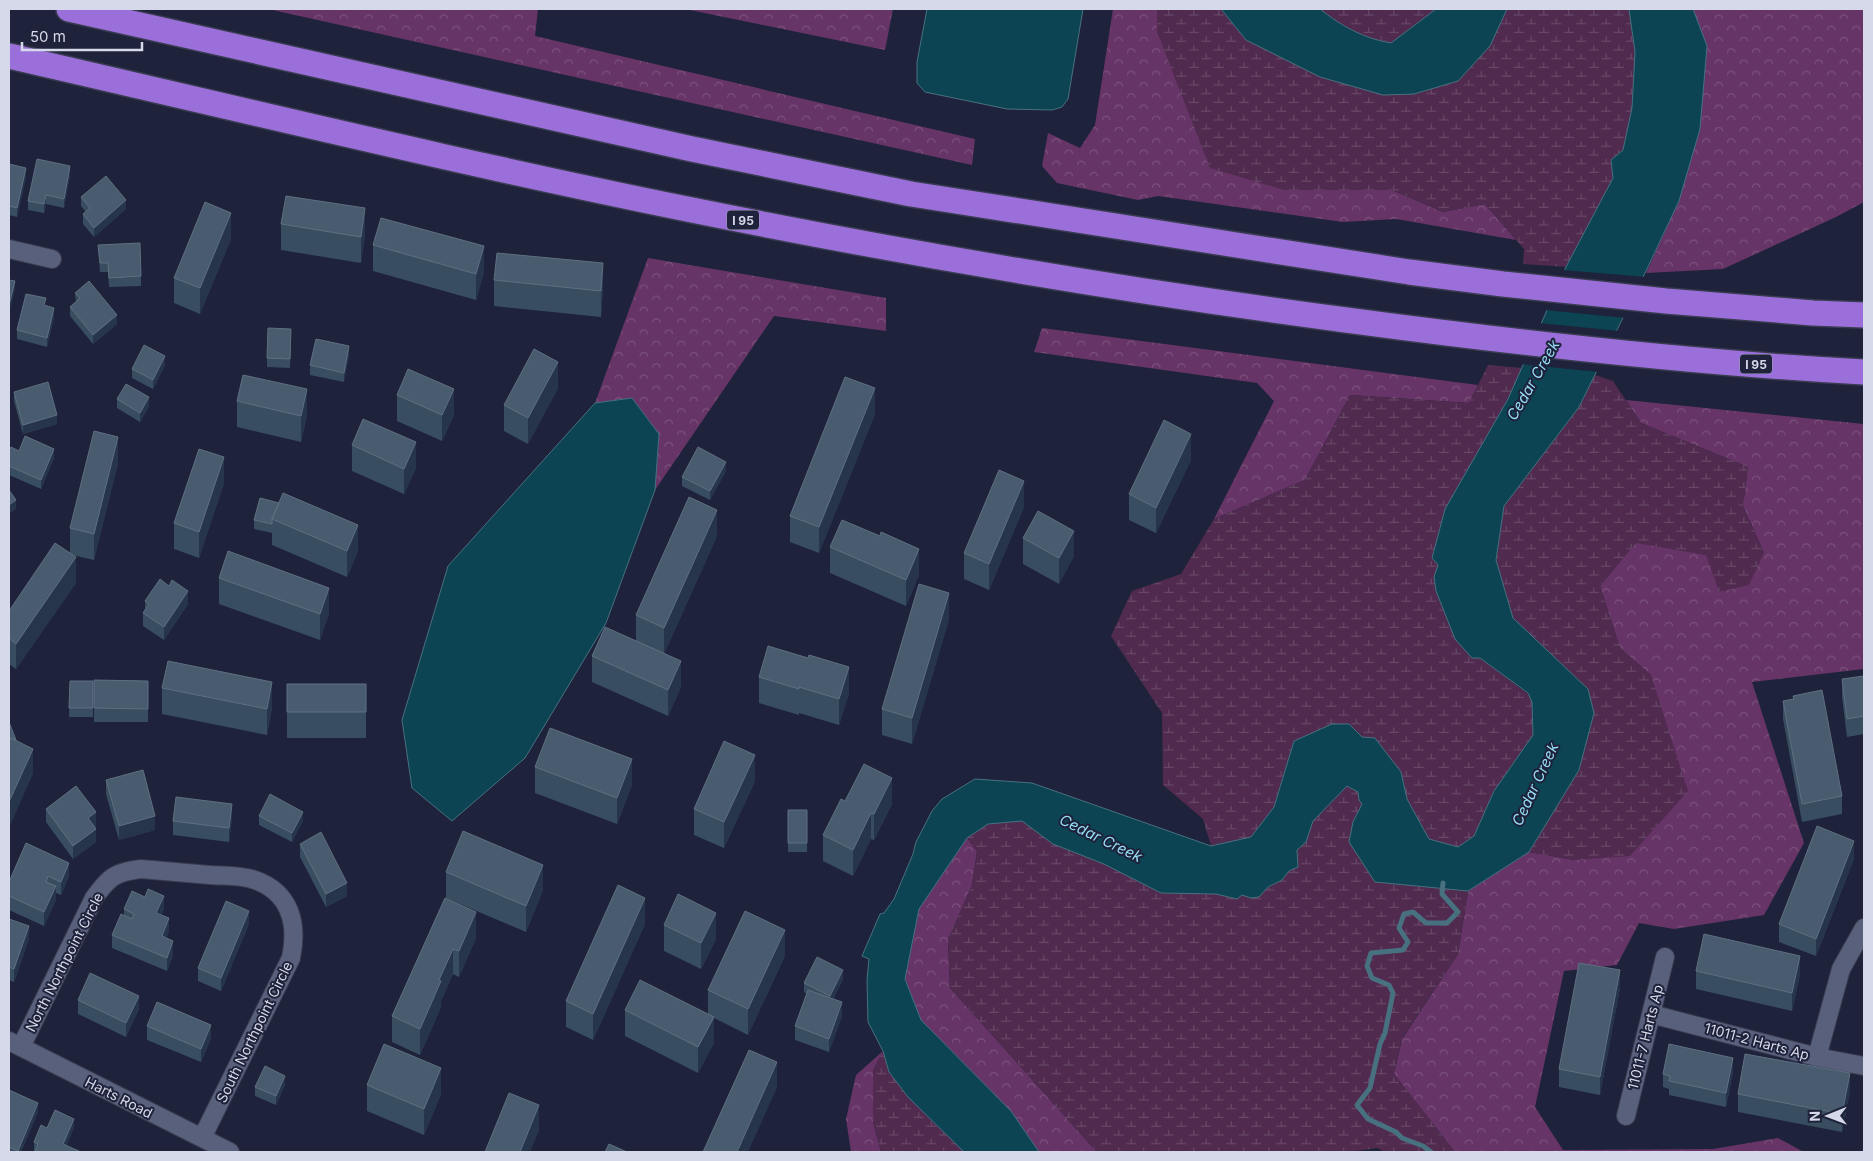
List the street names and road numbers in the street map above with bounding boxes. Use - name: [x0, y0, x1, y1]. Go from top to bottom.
- road number: I 95: [727, 210, 759, 230]
- road number: I 95: [1740, 354, 1772, 374]
- street label: North Northpoint Circle: [21, 890, 107, 1034]
- street label: South Northpoint Circle: [212, 959, 296, 1105]
- street label: 11011-7 Harts Ap: [1624, 983, 1666, 1091]
- street label: 11011-2 Harts Ap: [1703, 1019, 1811, 1063]
- street label: Harts Road: [82, 1073, 156, 1121]

